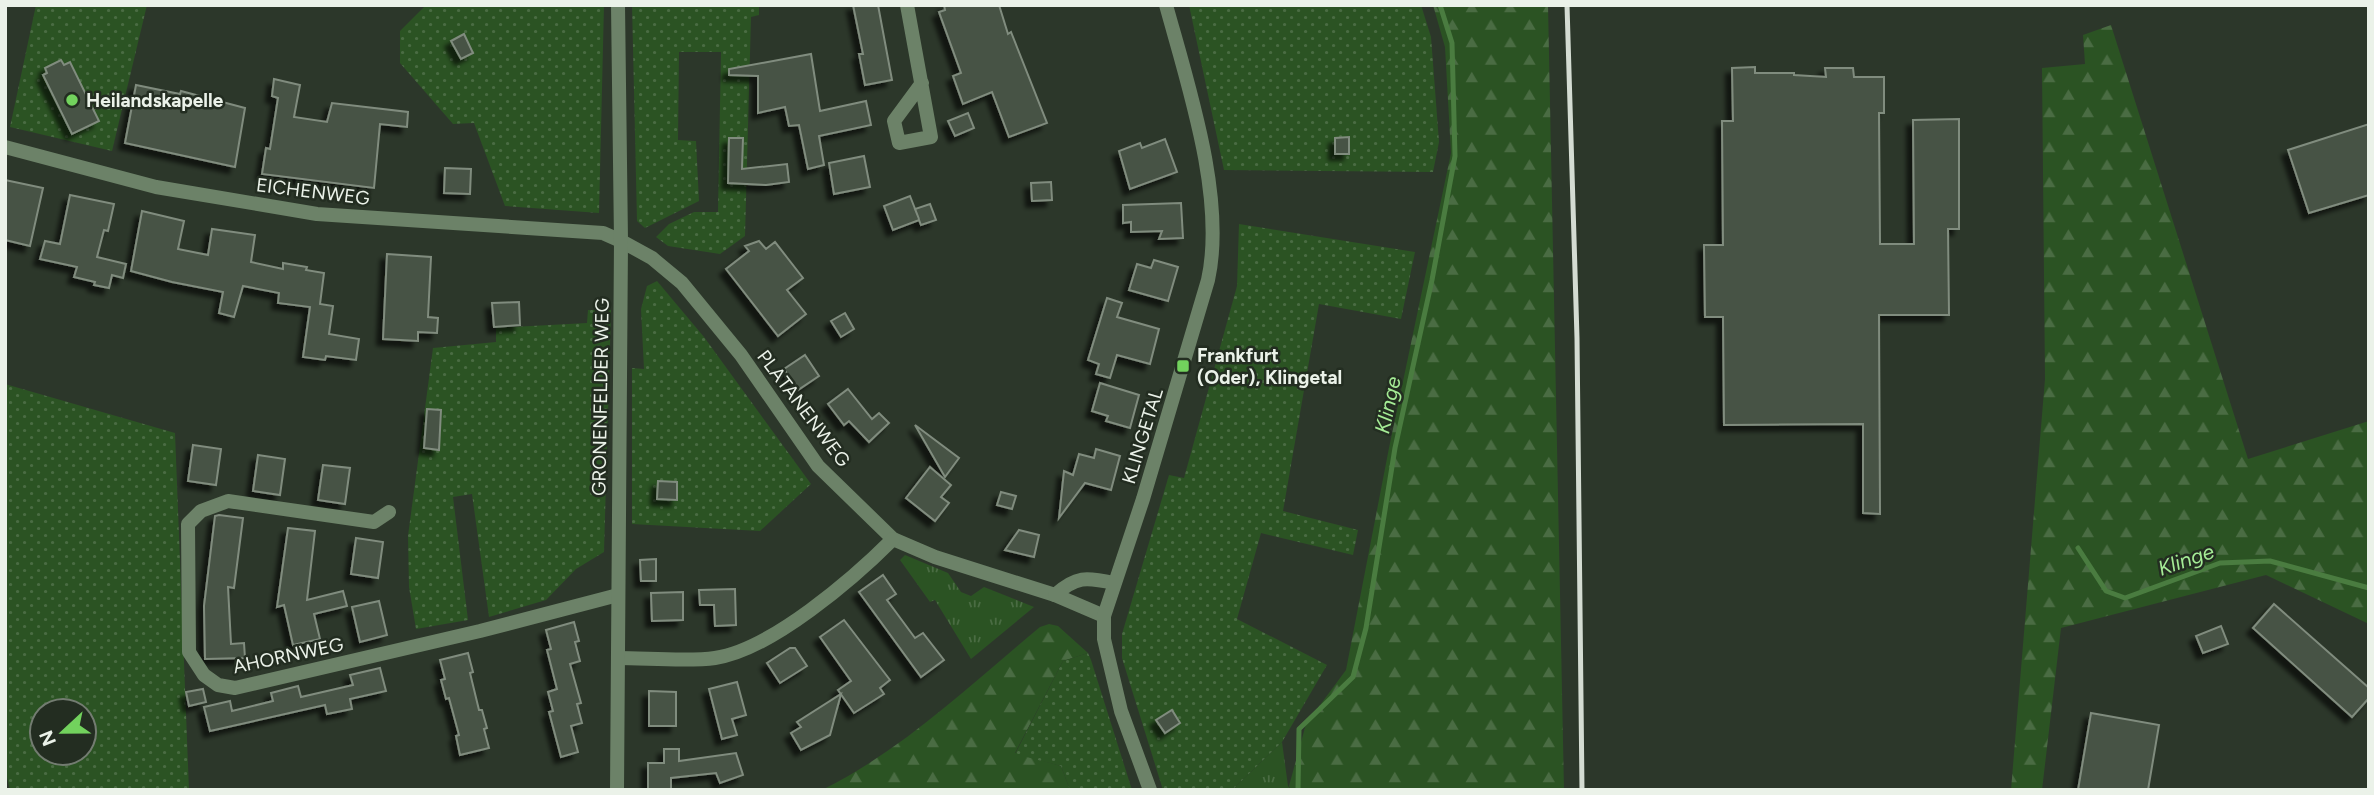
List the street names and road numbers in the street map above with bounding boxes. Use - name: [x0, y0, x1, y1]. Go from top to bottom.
- street label: EICHENWEG: [255, 173, 371, 210]
- street label: GRONENFELDER WEG: [587, 298, 614, 496]
- street label: PLATANENWEG: [752, 345, 855, 471]
- street label: KLINGETAL: [1117, 385, 1168, 487]
- street label: AHORNWEG: [231, 633, 345, 678]

